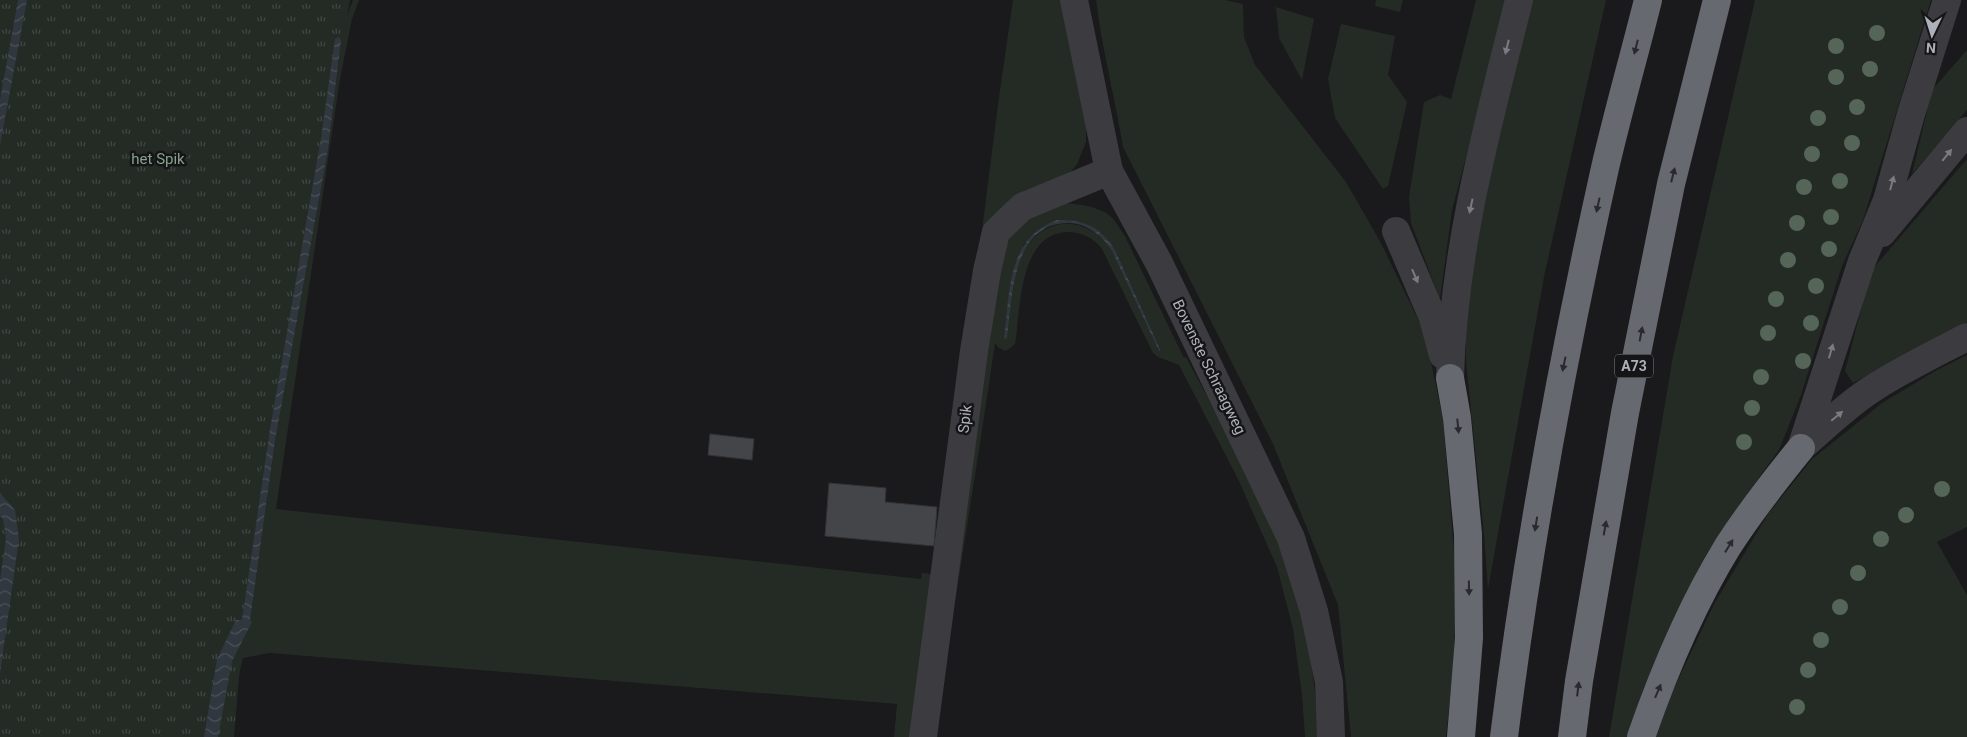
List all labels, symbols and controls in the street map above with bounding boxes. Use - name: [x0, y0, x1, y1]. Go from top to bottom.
- north arrow: [1907, 10, 1957, 60]
- one-way arrow: [1503, 40, 1511, 55]
- one-way arrow: [1632, 40, 1640, 55]
- text: N: [1926, 40, 1937, 56]
- one-way arrow: [1942, 149, 1953, 162]
- park label: het Spik: [131, 150, 185, 168]
- one-way arrow: [1669, 167, 1677, 182]
- one-way arrow: [1888, 175, 1896, 190]
- one-way arrow: [1466, 198, 1474, 214]
- one-way arrow: [1593, 198, 1601, 214]
- one-way arrow: [1411, 269, 1419, 284]
- street label: Bovenste Schraagweg: [1169, 297, 1249, 437]
- one-way arrow: [1637, 326, 1645, 342]
- one-way arrow: [1828, 344, 1836, 359]
- road number: A73: [1615, 354, 1653, 378]
- one-way arrow: [1560, 357, 1568, 372]
- street label: Spik: [954, 403, 976, 434]
- one-way arrow: [1831, 410, 1844, 421]
- one-way arrow: [1454, 419, 1462, 435]
- one-way arrow: [1532, 517, 1540, 533]
- one-way arrow: [1602, 520, 1610, 536]
- one-way arrow: [1725, 539, 1734, 552]
- one-way arrow: [1465, 581, 1473, 597]
- one-way arrow: [1574, 680, 1582, 696]
- one-way arrow: [1654, 684, 1662, 698]

